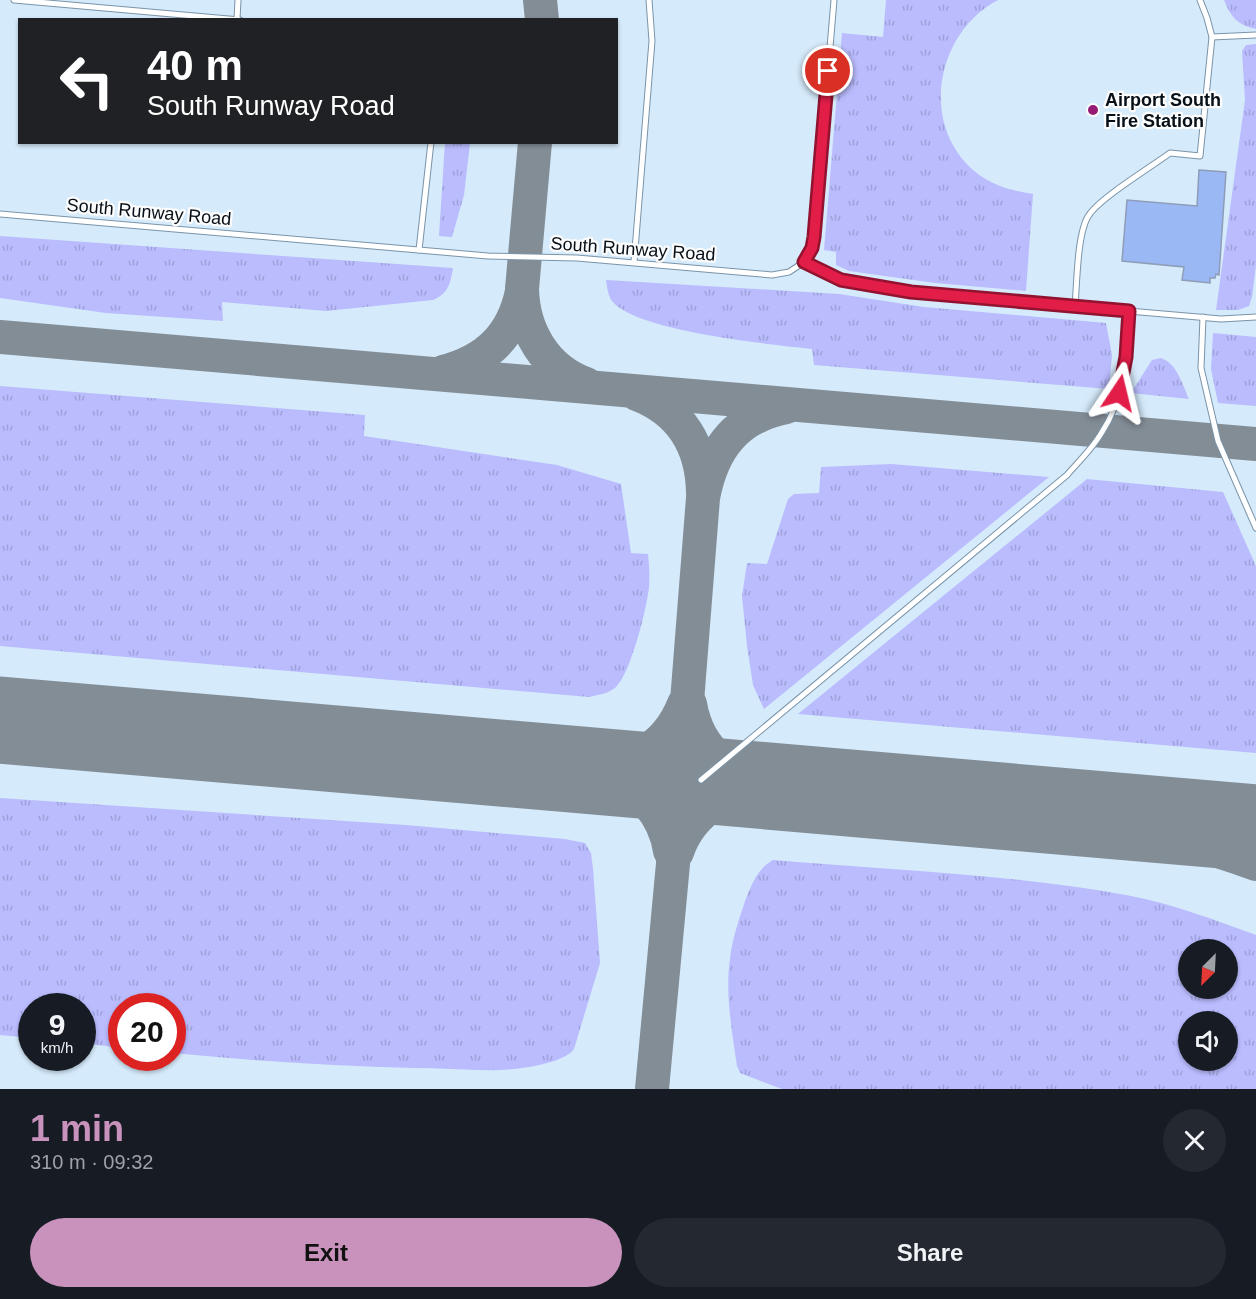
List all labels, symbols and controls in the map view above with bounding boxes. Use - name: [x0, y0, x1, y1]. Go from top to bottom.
- icon: left: [48, 42, 126, 120]
- text: 40 m: [147, 42, 243, 89]
- pin: [802, 45, 853, 96]
- icon: arrive: [811, 54, 844, 87]
- place label: Airport South Fire Station: [1105, 90, 1221, 131]
- text: South Runway Road: [147, 91, 395, 121]
- marker: Airport South Fire Station: [1086, 103, 1100, 117]
- street label: South Runway Road: [66, 195, 232, 229]
- street label: South Runway Road: [550, 233, 716, 265]
- position arrow: [1087, 361, 1151, 425]
- north arrow: [1178, 939, 1238, 999]
- map controls: [1178, 939, 1238, 1071]
- speed limit sign: 20: [108, 993, 186, 1071]
- text: 9: [49, 1008, 65, 1041]
- button: sound: [1178, 1011, 1238, 1071]
- text: km/h: [41, 1039, 73, 1056]
- text: 1 min: [30, 1108, 124, 1149]
- button: close: [1163, 1109, 1226, 1172]
- text: 310 m · 09:32: [30, 1151, 153, 1173]
- button: Exit: [30, 1218, 622, 1287]
- button: Share: [634, 1218, 1226, 1287]

